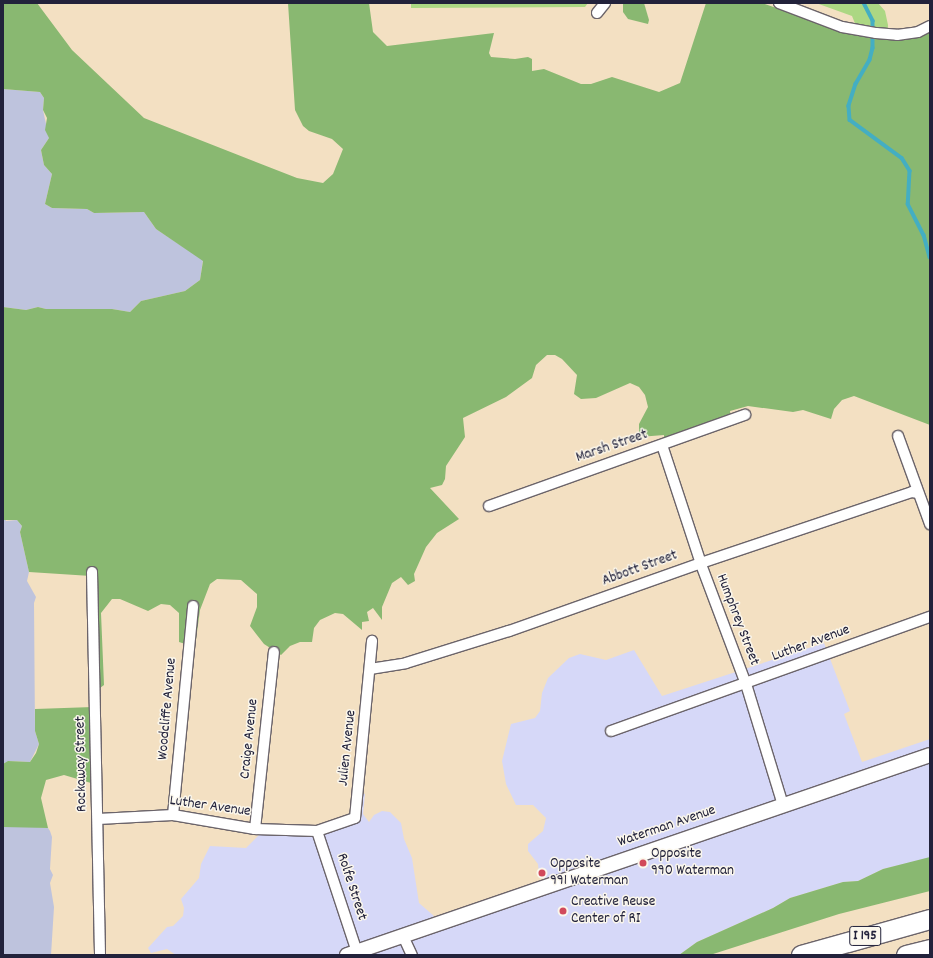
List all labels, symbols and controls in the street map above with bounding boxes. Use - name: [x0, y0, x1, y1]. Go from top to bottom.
- street label: Marsh Street: [574, 426, 650, 468]
- street label: Abbott Street: [600, 547, 680, 591]
- street label: Humphrey Street: [711, 572, 763, 668]
- street label: Luther Avenue: [770, 622, 852, 666]
- street label: Woodcliffe Avenue: [155, 657, 181, 761]
- street label: Craige Avenue: [237, 698, 263, 780]
- street label: Julien Avenue: [335, 709, 361, 787]
- street label: Rockaway Street: [72, 716, 92, 812]
- street label: Luther Avenue: [168, 792, 252, 822]
- street label: Waterman Avenue: [616, 802, 718, 852]
- place label: Opposite 990 Waterman: [651, 845, 734, 880]
- street label: Rolfe Street: [332, 851, 370, 923]
- place label: Opposite 991 Waterman: [550, 855, 628, 890]
- marker: Opposite 990 Waterman: [638, 858, 648, 868]
- marker: Opposite 991 Waterman: [537, 868, 547, 878]
- place label: Creative Reuse Center of RI: [571, 893, 655, 928]
- marker: Creative Reuse Center of RI: [558, 906, 568, 916]
- road number: I 195: [849, 924, 881, 948]

